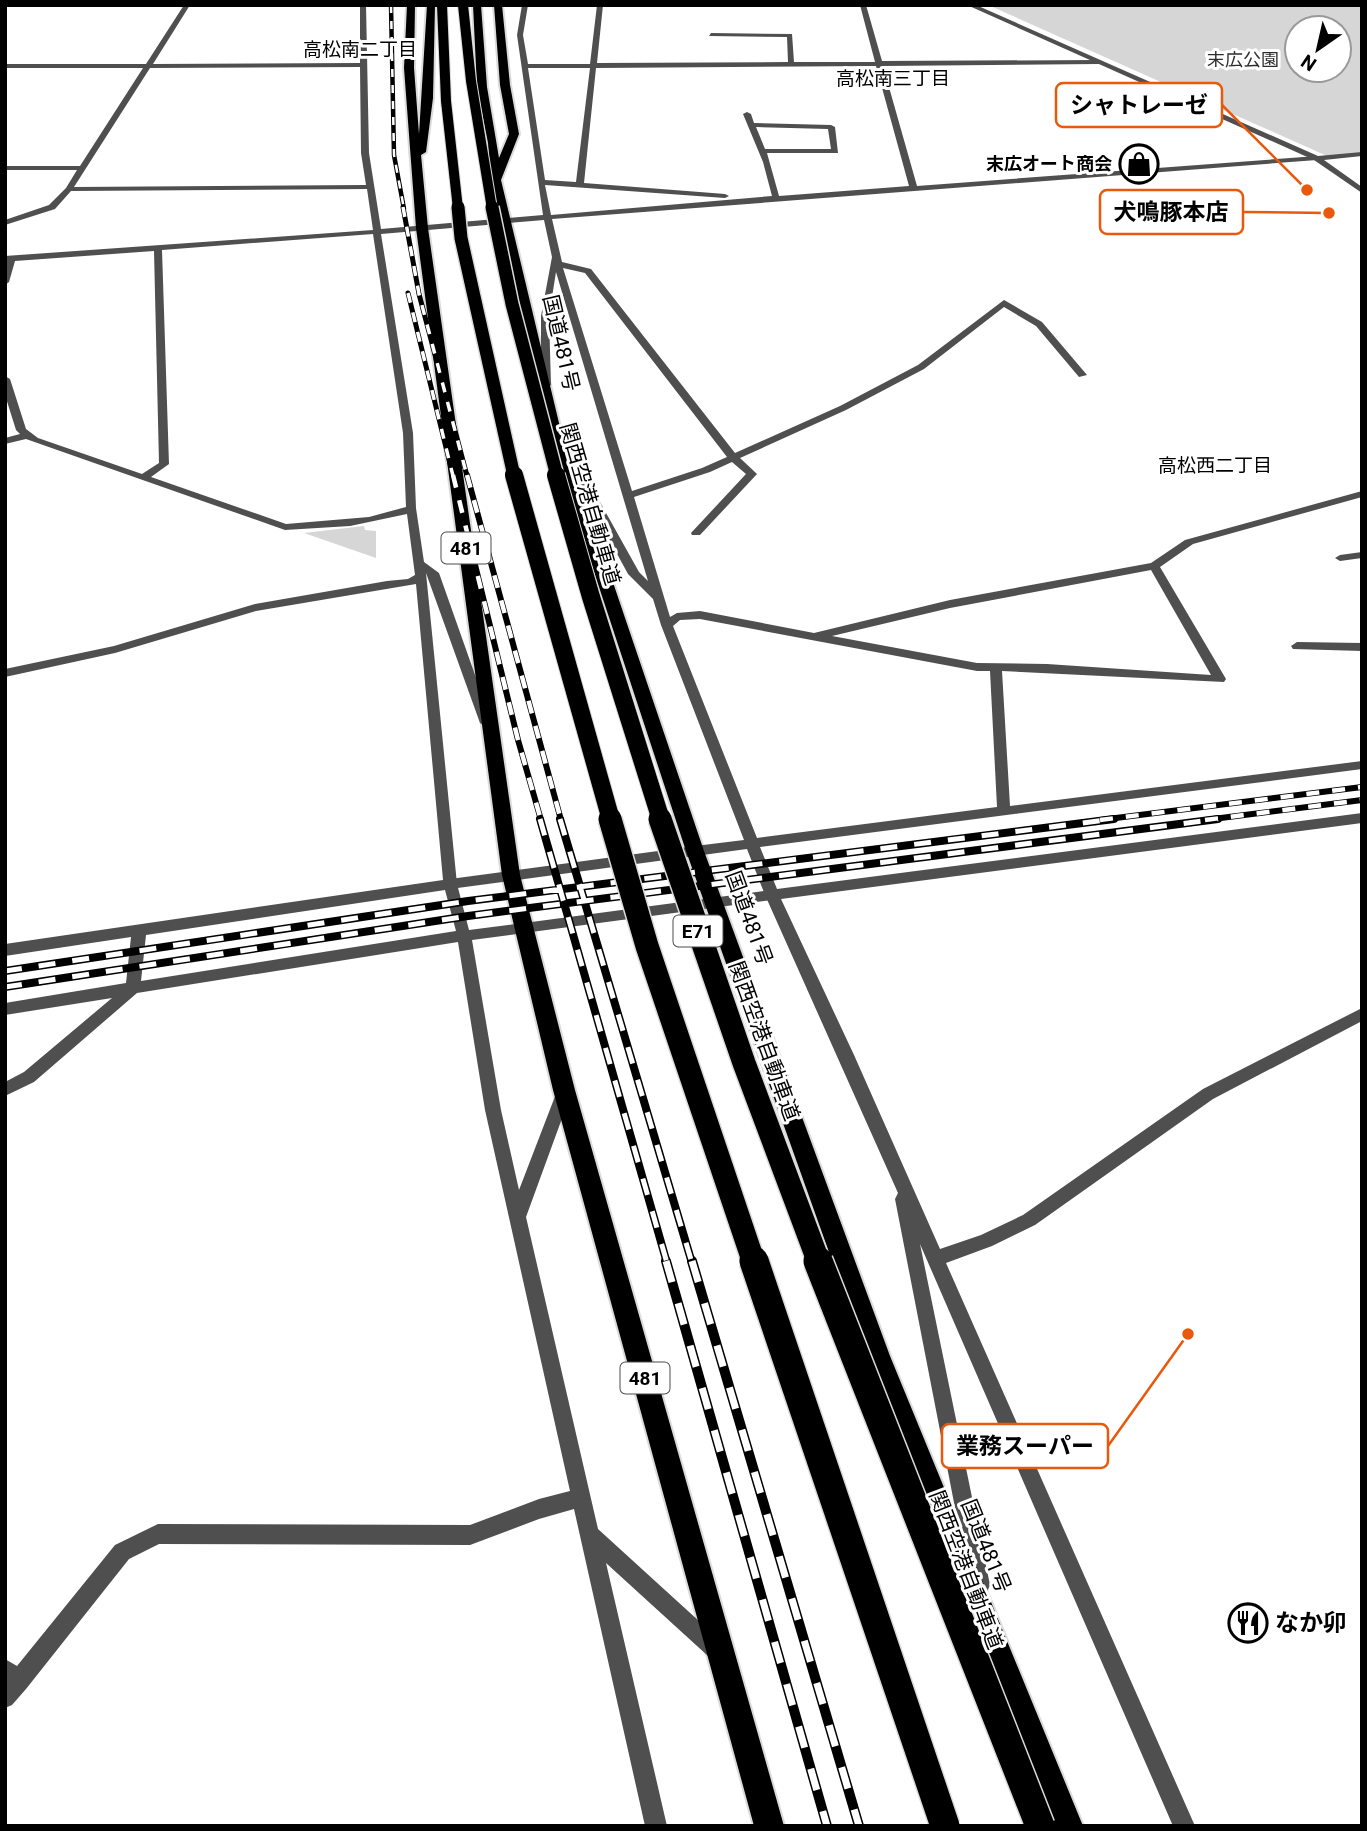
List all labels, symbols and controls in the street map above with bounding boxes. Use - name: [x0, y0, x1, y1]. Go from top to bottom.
- north arrow: [1283, 14, 1353, 84]
- district label: 高松南二丁目: [303, 38, 417, 61]
- park label: 末広公園: [1207, 49, 1279, 70]
- text: N: [1297, 49, 1321, 76]
- district label: 高松南三丁目: [836, 67, 950, 90]
- callout: シャトレーゼ: [1056, 83, 1222, 127]
- text: シャトレーゼ: [1070, 92, 1208, 119]
- shop icon: 末広オート商会: [1118, 143, 1160, 185]
- place label: 末広オート商会: [986, 153, 1112, 174]
- callout: 犬鳴豚本店: [1100, 190, 1243, 234]
- text: 犬鳴豚本店: [1114, 199, 1229, 226]
- street label: 国道481号: [538, 292, 584, 394]
- street label: 関西空港自動車道: [555, 420, 625, 588]
- district label: 高松西二丁目: [1158, 454, 1272, 477]
- road number: 481: [442, 533, 490, 564]
- street label: 国道481号: [721, 868, 777, 968]
- road number: E71: [674, 916, 722, 946]
- street label: 関西空港自動車道: [724, 958, 804, 1124]
- road number: 481: [620, 1362, 670, 1394]
- callout: 業務スーパー: [942, 1424, 1108, 1468]
- text: 業務スーパー: [956, 1433, 1094, 1460]
- street label: 関西空港自動車道: [925, 1487, 1007, 1653]
- street label: 国道481号: [956, 1496, 1016, 1596]
- restaurant icon: なか卯: [1227, 1602, 1269, 1644]
- place label: なか卯: [1275, 1609, 1347, 1637]

